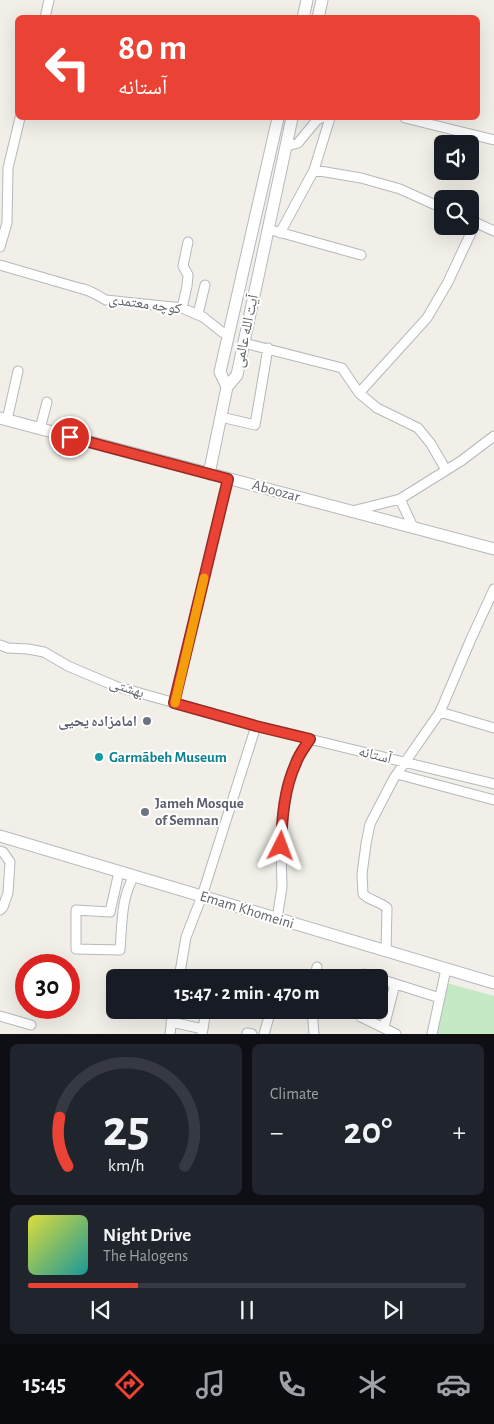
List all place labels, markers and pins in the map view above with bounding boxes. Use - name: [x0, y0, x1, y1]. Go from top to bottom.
- pin: [49, 416, 91, 458]
- place label: امامزاده یحیی: [58, 714, 137, 730]
- marker: امامزاده یحیی: [141, 715, 153, 727]
- place label: Garmābeh Museum: [109, 750, 227, 765]
- marker: Garmābeh Museum: [93, 751, 105, 763]
- place label: Jameh Mosque of Semnan: [155, 796, 244, 828]
- marker: Jameh Mosque of Semnan: [139, 806, 151, 818]

